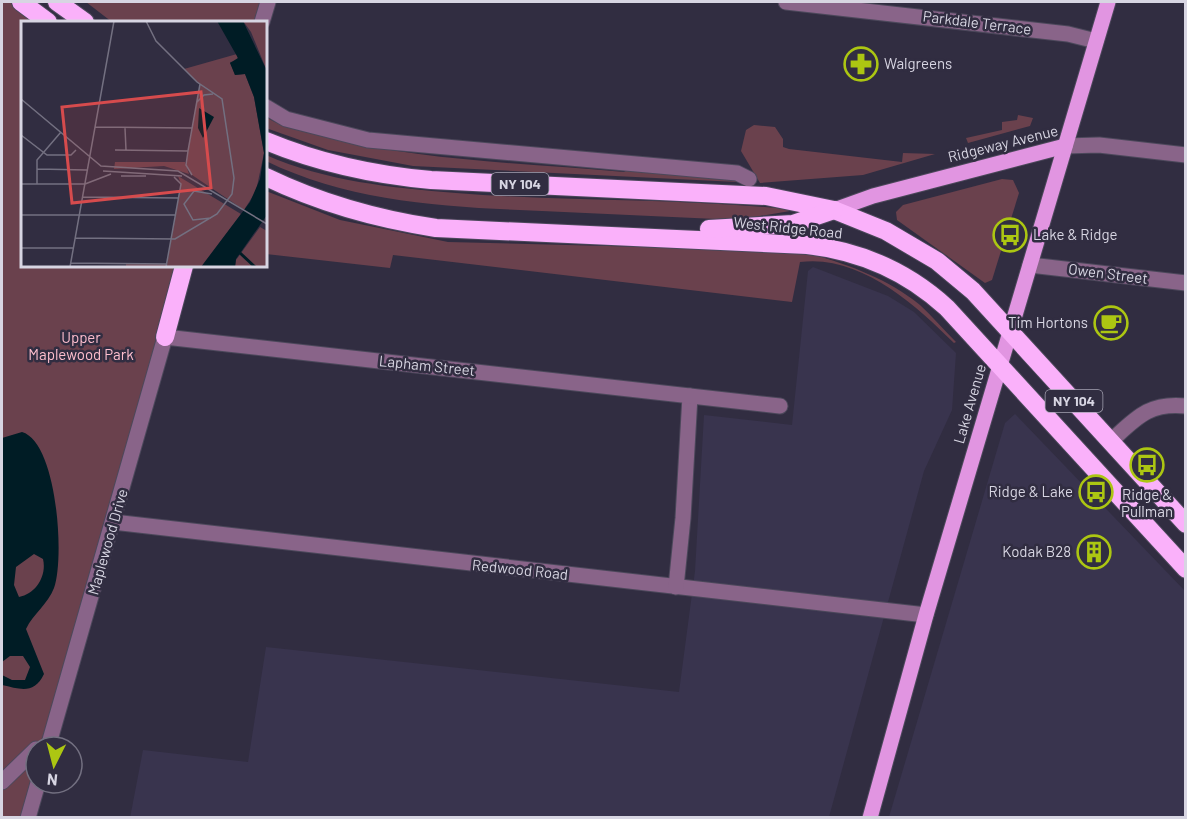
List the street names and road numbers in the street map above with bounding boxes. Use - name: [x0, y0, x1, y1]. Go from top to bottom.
- street label: Parkdale Terrace: [922, 6, 1032, 38]
- street label: Ridgeway Avenue: [946, 121, 1060, 165]
- road number: NY 104: [492, 173, 548, 195]
- street label: West Ridge Road: [733, 212, 843, 242]
- street label: Owen Street: [1067, 259, 1149, 287]
- street label: Lapham Street: [378, 351, 476, 379]
- street label: Lake Avenue: [949, 362, 989, 446]
- road number: NY 104: [1046, 390, 1102, 412]
- street label: Maplewood Drive: [83, 487, 131, 597]
- street label: Redwood Road: [471, 555, 569, 583]

